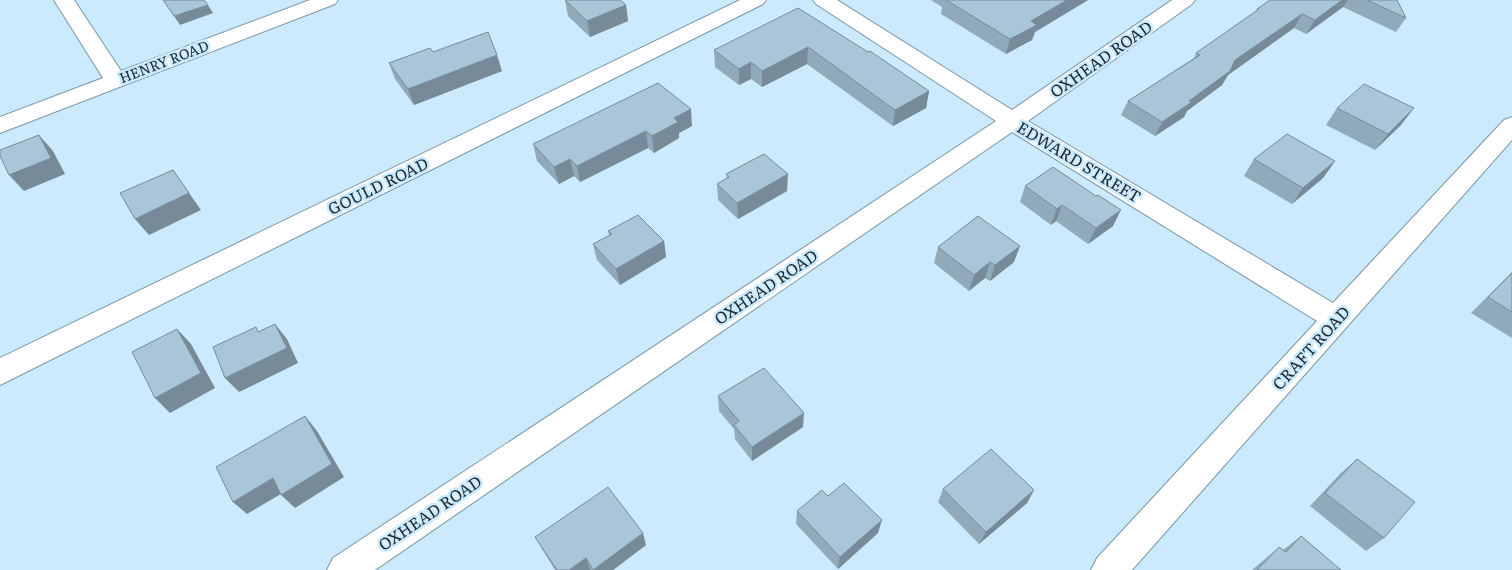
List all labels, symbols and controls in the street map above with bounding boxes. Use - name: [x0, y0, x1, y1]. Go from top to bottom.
- street label: OXHEAD ROAD: [1044, 14, 1157, 103]
- street label: HENRY ROAD: [116, 35, 212, 87]
- street label: EDWARD STREET: [1013, 115, 1146, 208]
- street label: GOULD ROAD: [323, 150, 432, 220]
- street label: OXHEAD ROAD: [709, 243, 822, 330]
- street label: CRAFT ROAD: [1266, 300, 1355, 395]
- street label: OXHEAD ROAD: [373, 469, 486, 556]

